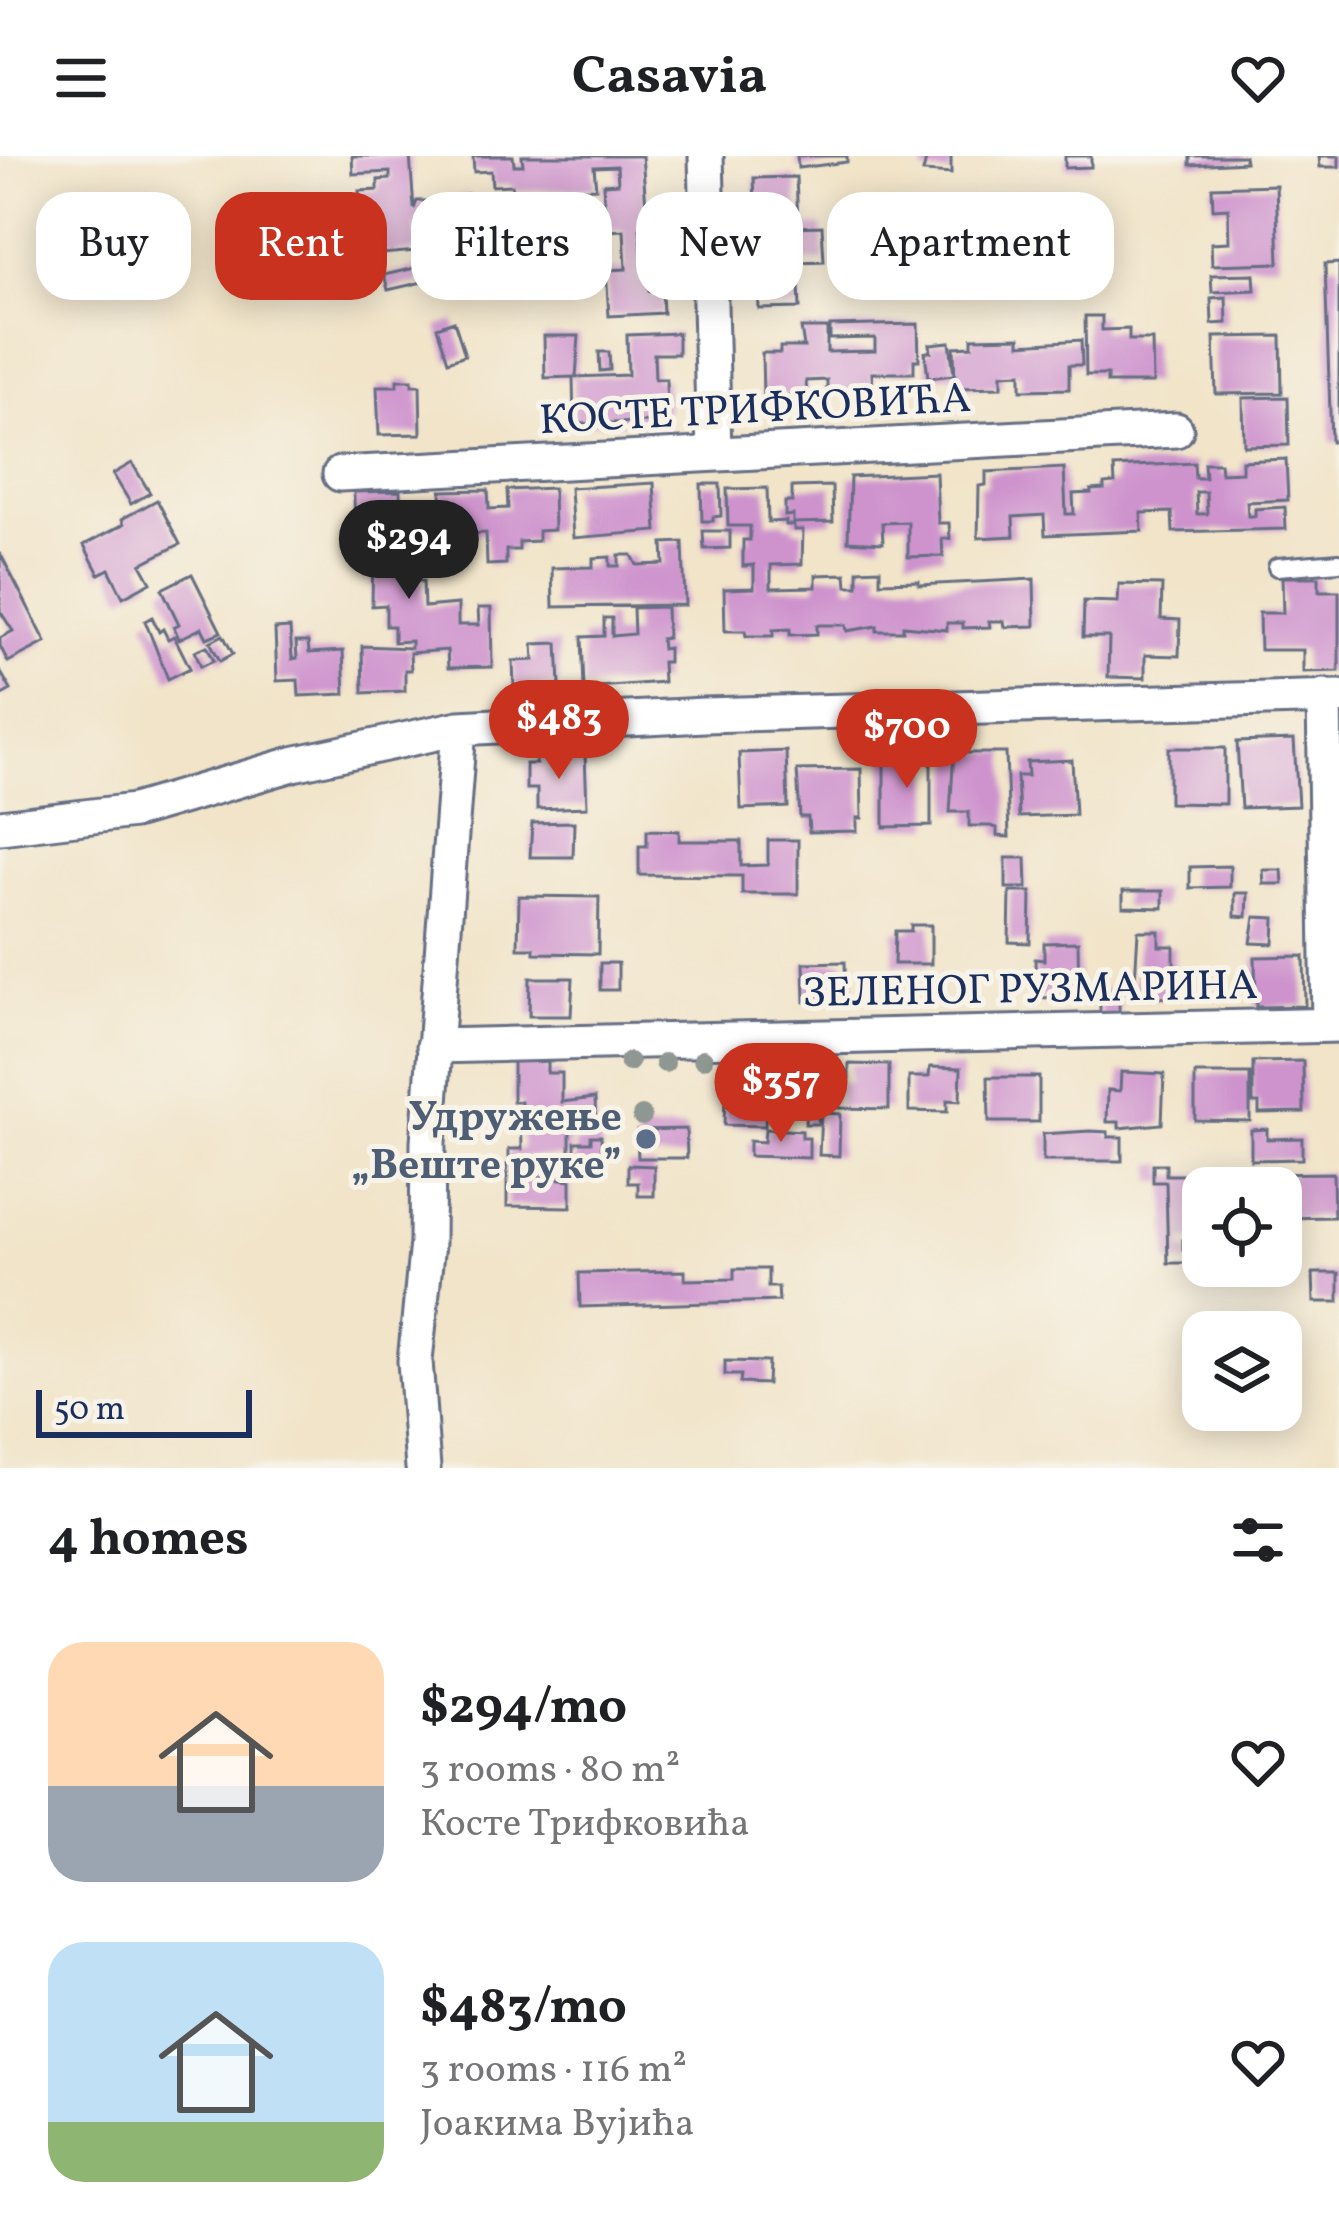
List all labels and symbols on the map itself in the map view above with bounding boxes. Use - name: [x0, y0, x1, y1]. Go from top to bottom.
- street label: КОСТЕ ТРИФКОВИЋА: [538, 371, 973, 452]
- pin: $294: [338, 500, 480, 602]
- pin: $483: [488, 680, 630, 782]
- pin: $700: [836, 689, 978, 791]
- street label: ЗЕЛЕНОГ РУЗМАРИНА: [802, 958, 1258, 1025]
- pin: $357: [710, 1043, 852, 1145]
- place label: Удружење „Веште руке”: [351, 1090, 622, 1197]
- marker: Удружење „Веште руке”: [633, 1126, 659, 1152]
- scale bar: [36, 1384, 252, 1437]

